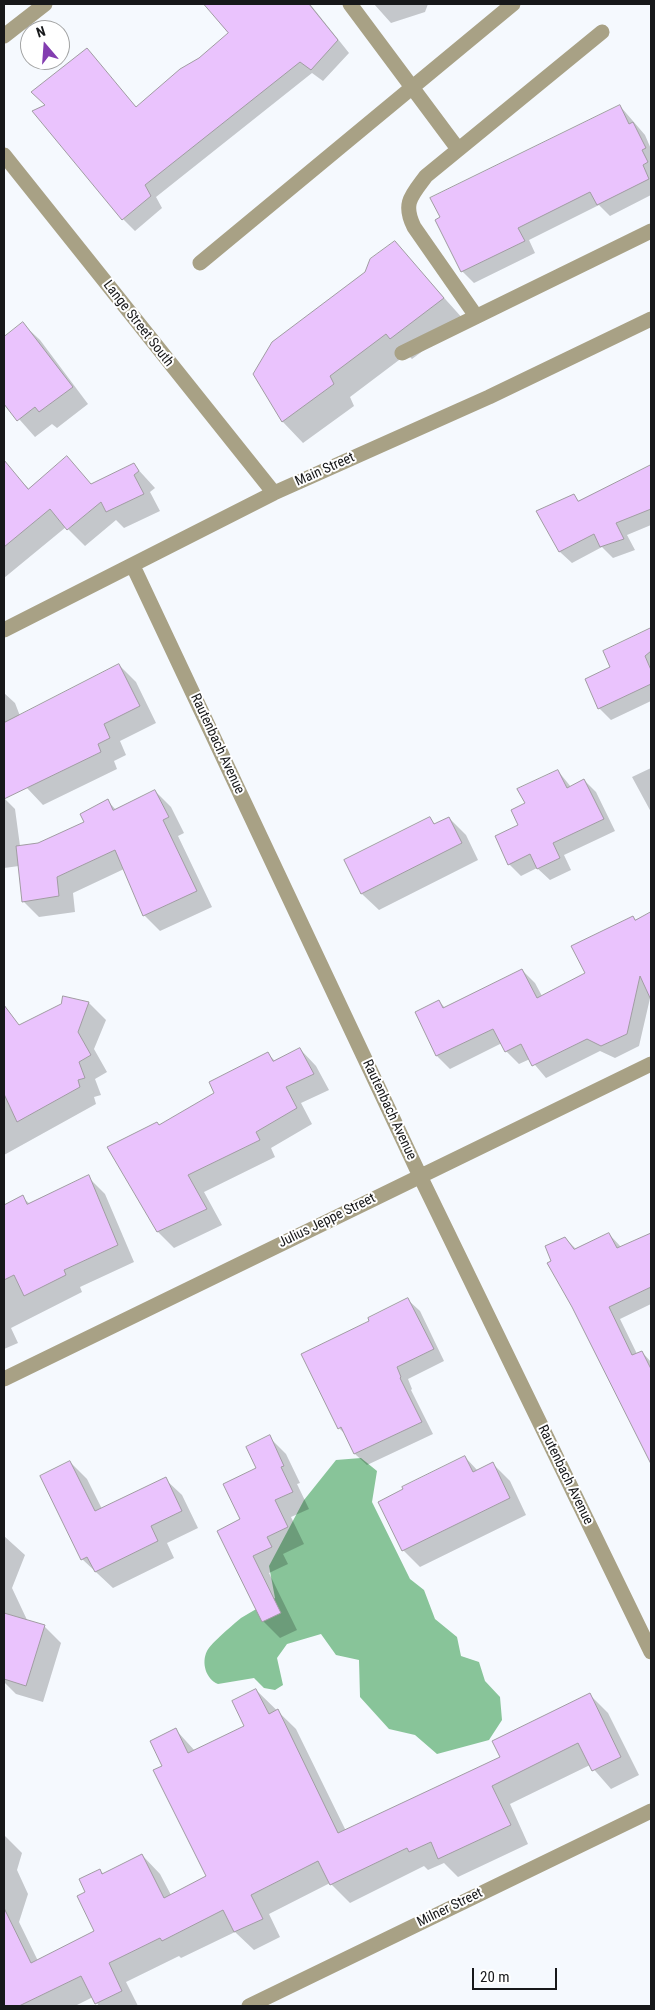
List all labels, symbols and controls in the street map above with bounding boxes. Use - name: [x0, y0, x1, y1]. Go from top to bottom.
- north arrow: [20, 20, 70, 70]
- text: N: [34, 23, 47, 41]
- street label: Lange Street South: [99, 278, 177, 370]
- street label: Main Street: [293, 449, 357, 491]
- street label: Rautenbach Avenue: [186, 691, 248, 797]
- street label: Rautenbach Avenue: [358, 1057, 420, 1163]
- street label: Julius Jeppe Street: [276, 1190, 378, 1252]
- street label: Rautenbach Avenue: [534, 1422, 596, 1528]
- street label: Milner Street: [415, 1885, 485, 1931]
- scale bar: [475, 1958, 560, 1990]
- text: 20 m: [480, 1968, 510, 1986]

